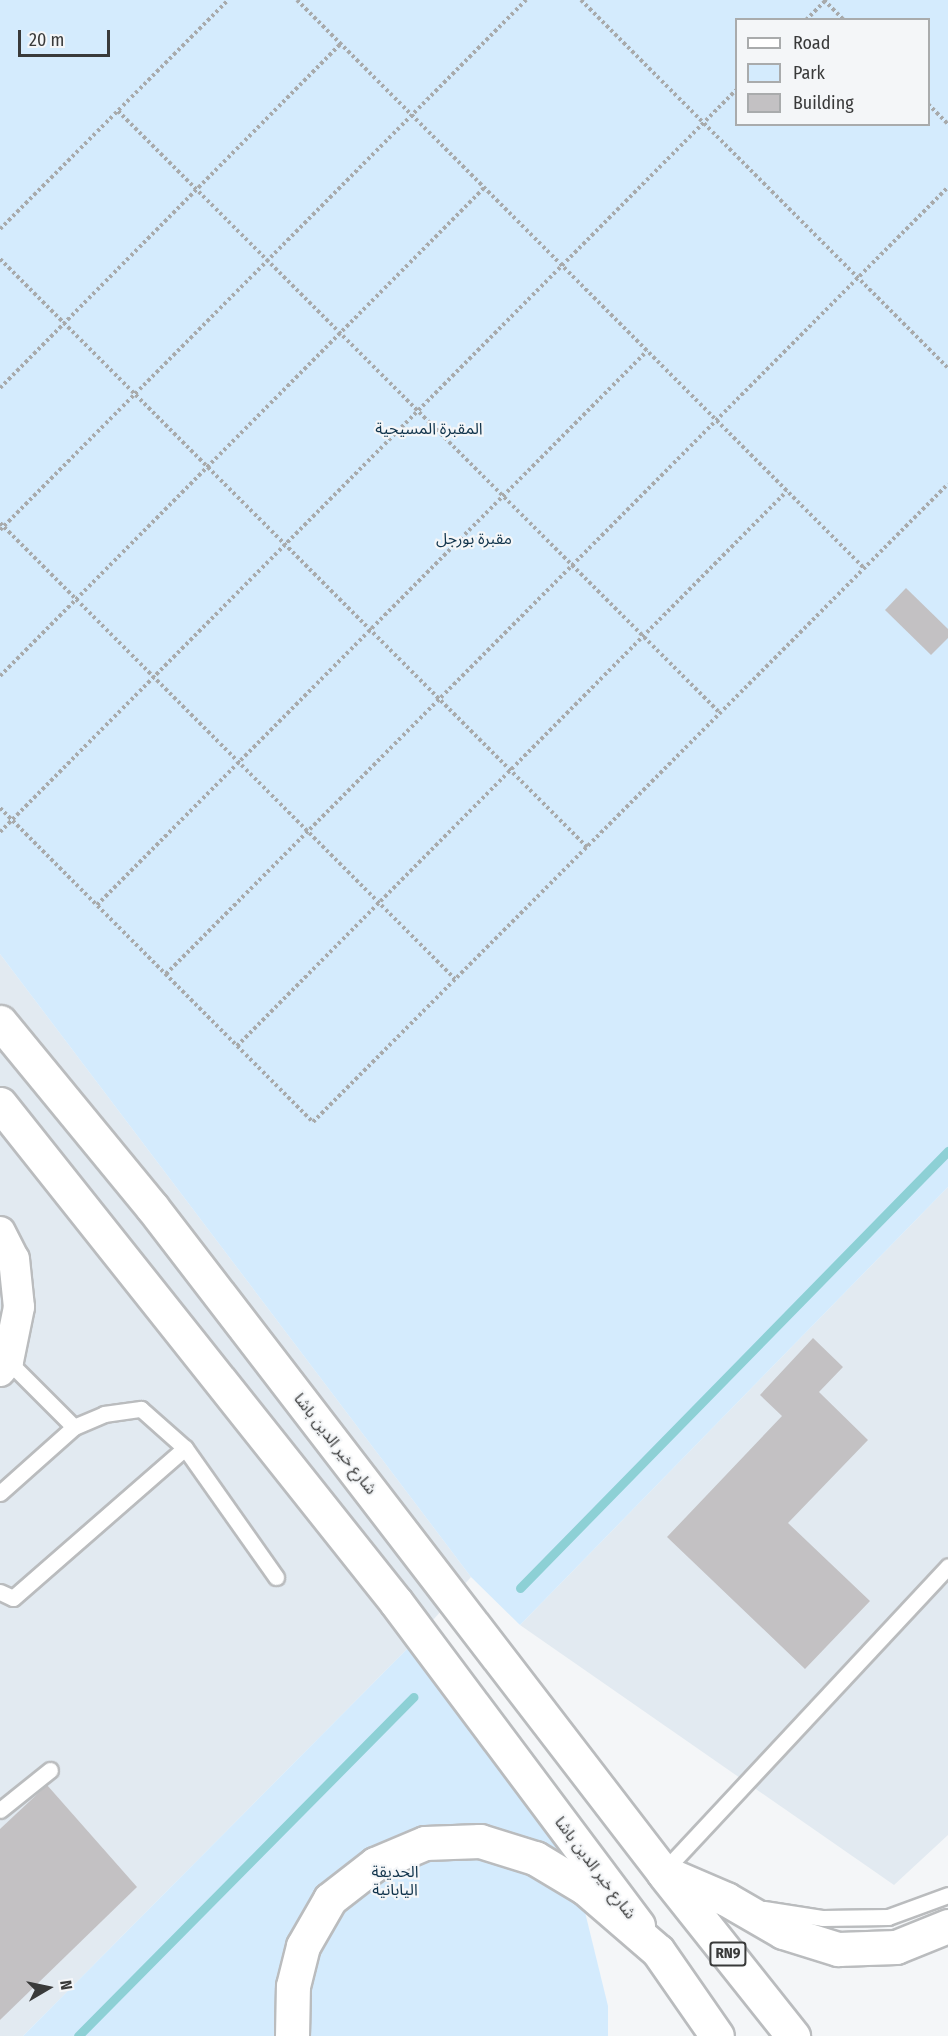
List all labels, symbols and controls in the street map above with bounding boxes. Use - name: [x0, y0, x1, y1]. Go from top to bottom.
- scale bar: [21, 18, 112, 56]
- legend: [735, 18, 930, 126]
- text: 20 m: [29, 29, 64, 51]
- text: Road: [793, 32, 830, 54]
- text: Park: [793, 62, 825, 84]
- text: Building: [793, 92, 854, 114]
- park label: المقبرة المسيحية: [375, 419, 483, 439]
- park label: مقبرة بورجل: [436, 529, 512, 549]
- street label: شارع خير الدين باشا: [289, 1390, 381, 1498]
- street label: شارع خير الدين باشا: [550, 1813, 640, 1923]
- park label: الحديقة اليابانية: [371, 1862, 419, 1900]
- road number: RN9: [708, 1942, 748, 1966]
- north arrow: [18, 1958, 78, 2018]
- text: N: [56, 1979, 76, 1991]

